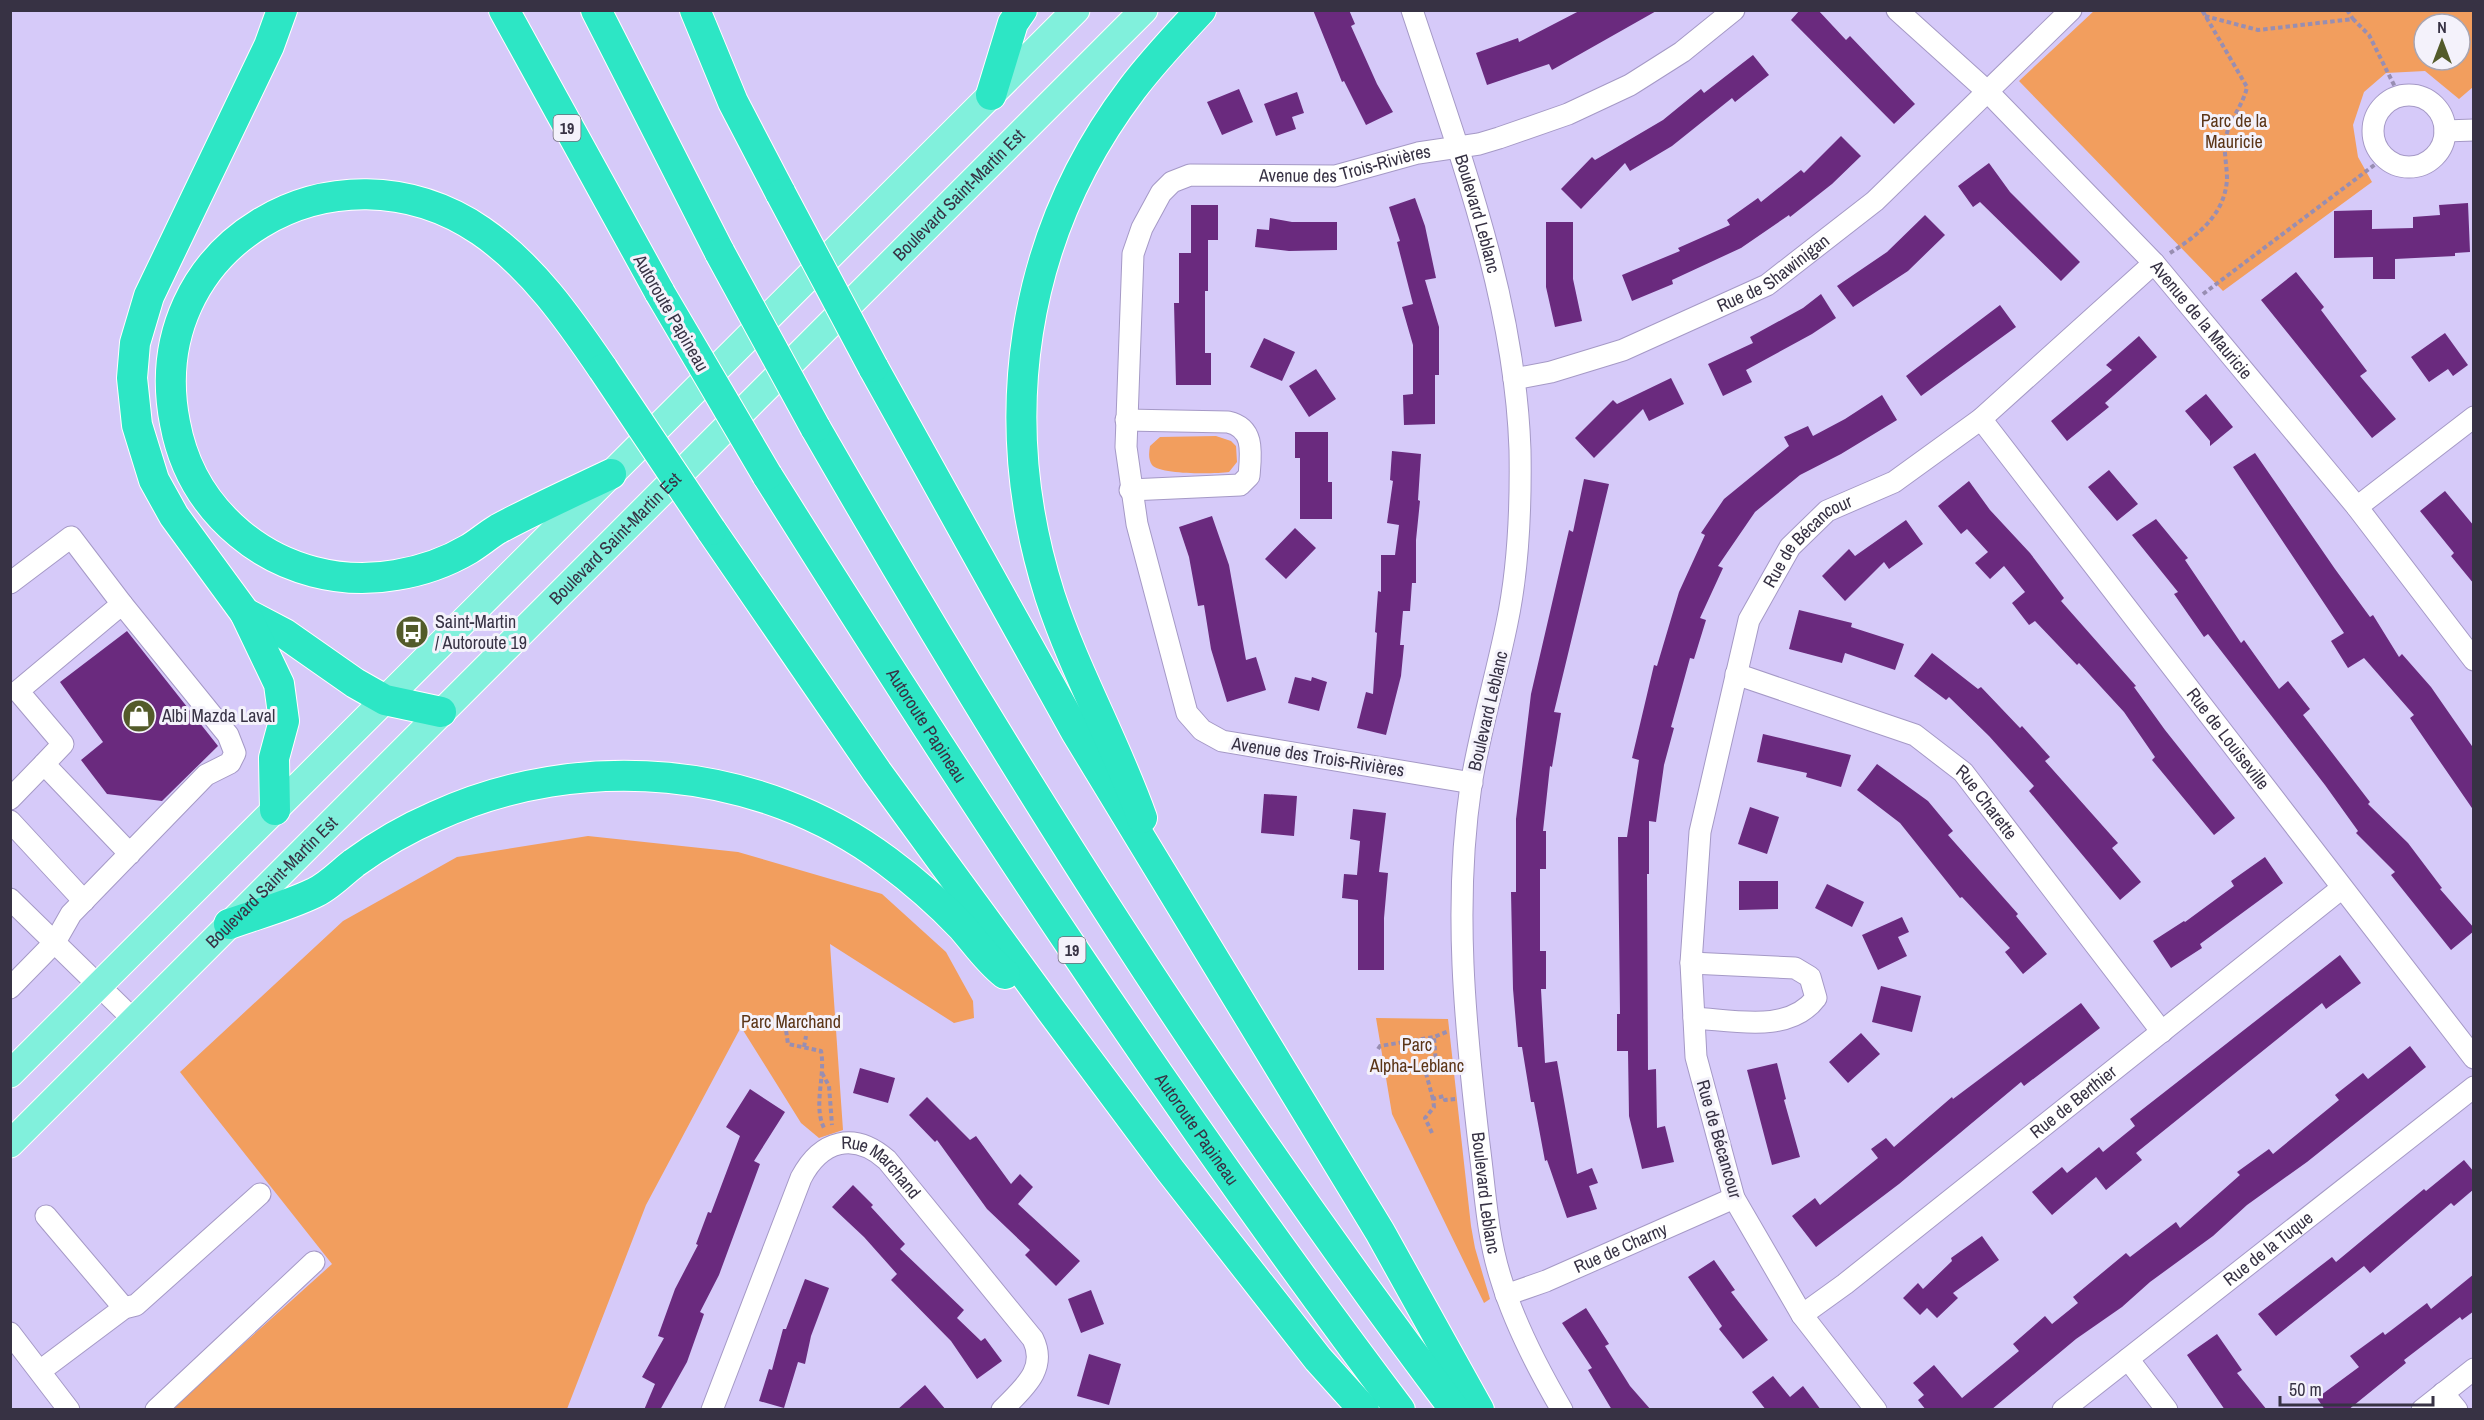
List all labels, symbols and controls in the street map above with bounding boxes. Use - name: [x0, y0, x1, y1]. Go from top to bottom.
- north arrow: [2412, 12, 2472, 72]
- text: N: [2437, 16, 2447, 38]
- park label: Parc de la Mauricie: [2201, 108, 2267, 154]
- road number: 19: [554, 115, 580, 141]
- street label: Boulevard Saint-Martin Est: [887, 123, 1030, 266]
- street label: Avenue des Trois-Rivières: [1258, 138, 1432, 188]
- street label: Boulevard Leblanc: [1449, 151, 1506, 276]
- street label: Rue de Shawinigan: [1713, 228, 1834, 318]
- street label: Autoroute Papineau: [627, 249, 715, 376]
- street label: Avenue de la Mauricie: [2144, 254, 2259, 384]
- street label: Boulevard Saint-Martin Est: [543, 467, 687, 610]
- street label: Rue de Bécancour: [1757, 489, 1856, 592]
- place label: Saint-Martin / Autoroute 19: [435, 609, 527, 655]
- bus stop icon: Saint-Martin / Autoroute 19: [394, 614, 430, 650]
- street label: Boulevard Leblanc: [1462, 649, 1513, 773]
- street label: Autoroute Papineau: [880, 663, 973, 787]
- street label: Rue de Louiseville: [2181, 682, 2275, 795]
- shop icon: Albi Mazda Laval: [121, 698, 157, 734]
- place label: Albi Mazda Laval: [161, 703, 275, 728]
- street label: Avenue des Trois-Rivières: [1229, 730, 1406, 783]
- street label: Rue Charette: [1951, 758, 2023, 845]
- street label: Boulevard Saint-Martin Est: [200, 810, 343, 954]
- road number: 19: [1058, 937, 1086, 963]
- park label: Parc Marchand: [741, 1009, 841, 1034]
- park label: Parc Alpha-Leblanc: [1369, 1032, 1464, 1078]
- street label: Rue de Berthier: [2024, 1059, 2122, 1144]
- street label: Autoroute Papineau: [1149, 1067, 1245, 1190]
- street label: Rue de Bécancour: [1691, 1077, 1748, 1201]
- street label: Rue Marchand: [841, 1130, 927, 1204]
- street label: Boulevard Leblanc: [1466, 1131, 1507, 1256]
- street label: Rue de la Tuque: [2218, 1205, 2318, 1291]
- street label: Rue de Charny: [1570, 1216, 1672, 1279]
- scale bar: [2280, 1369, 2433, 1407]
- text: 50 m: [2289, 1377, 2322, 1402]

